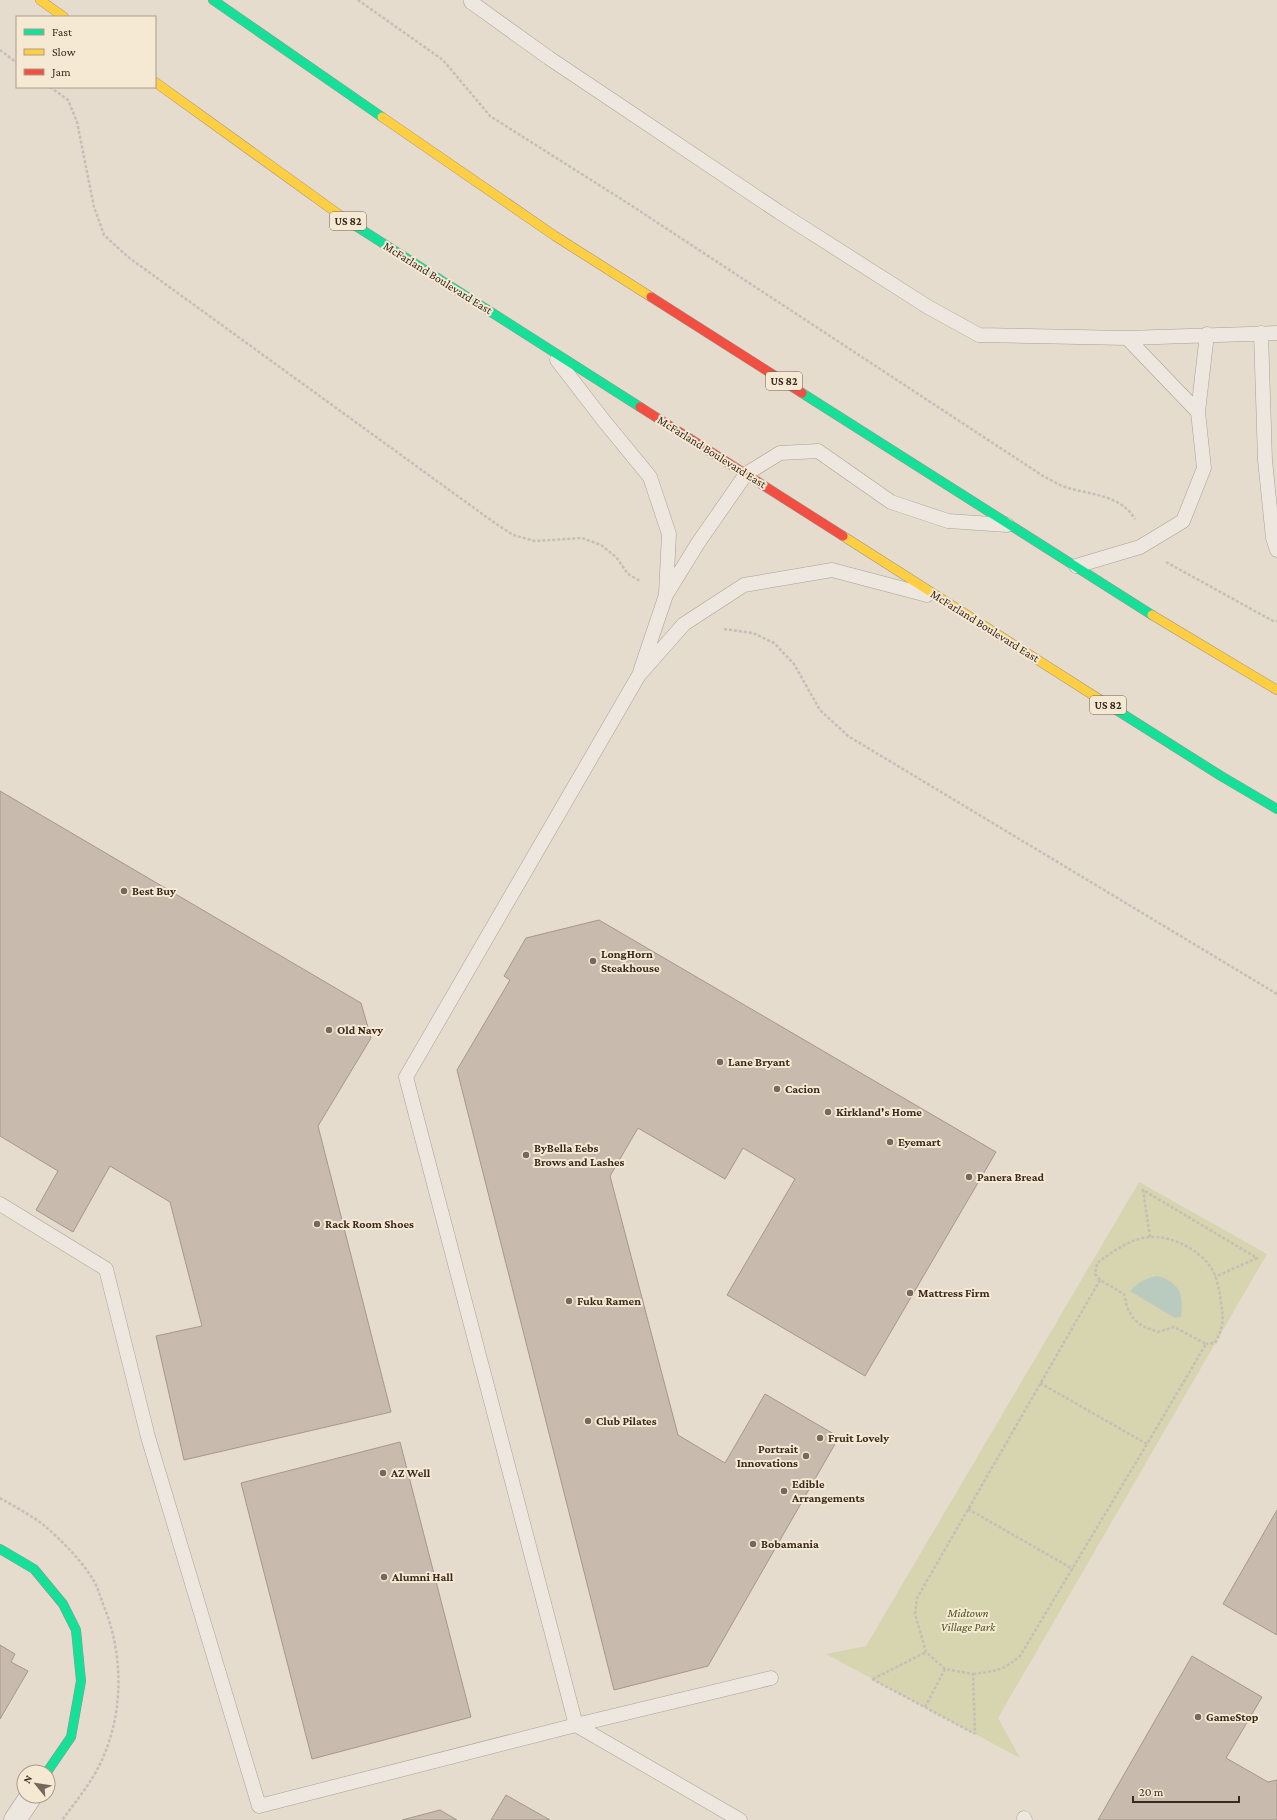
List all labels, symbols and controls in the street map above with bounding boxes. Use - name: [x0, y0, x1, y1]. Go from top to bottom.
- legend: [16, 16, 156, 88]
- text: Fast: [52, 25, 73, 39]
- text: Slow: [52, 45, 76, 59]
- text: Jam: [51, 65, 71, 79]
- road number: US 82: [330, 212, 366, 230]
- street label: McFarland Boulevard East: [381, 239, 496, 318]
- road number: US 82: [766, 372, 802, 390]
- street label: McFarland Boulevard East: [655, 413, 770, 492]
- street label: McFarland Boulevard East: [928, 587, 1043, 666]
- road number: US 82: [1090, 696, 1126, 714]
- place label: Best Buy: [132, 884, 176, 898]
- marker: Best Buy: [119, 886, 129, 896]
- place label: LongHorn Steakhouse: [601, 947, 660, 975]
- marker: LongHorn Steakhouse: [588, 956, 598, 966]
- place label: Old Navy: [337, 1023, 383, 1037]
- marker: Old Navy: [324, 1025, 334, 1035]
- place label: Lane Bryant: [728, 1055, 790, 1069]
- marker: Lane Bryant: [715, 1057, 725, 1067]
- place label: Cacion: [785, 1082, 820, 1096]
- marker: Cacion: [772, 1084, 782, 1094]
- place label: Kirkland's Home: [836, 1105, 922, 1119]
- marker: Kirkland's Home: [823, 1107, 833, 1117]
- place label: Eyemart: [898, 1135, 942, 1149]
- marker: Eyemart: [885, 1137, 895, 1147]
- place label: ByBella Eebs Brows and Lashes: [534, 1141, 625, 1169]
- marker: ByBella Eebs Brows and Lashes: [521, 1150, 531, 1160]
- place label: Panera Bread: [977, 1170, 1044, 1184]
- marker: Panera Bread: [964, 1172, 974, 1182]
- place label: Rack Room Shoes: [325, 1217, 414, 1231]
- marker: Rack Room Shoes: [312, 1219, 322, 1229]
- place label: Mattress Firm: [918, 1286, 991, 1300]
- marker: Mattress Firm: [905, 1288, 915, 1298]
- place label: Fuku Ramen: [577, 1294, 641, 1308]
- marker: Fuku Ramen: [564, 1296, 574, 1306]
- place label: Club Pilates: [596, 1414, 657, 1428]
- marker: Club Pilates: [583, 1416, 593, 1426]
- place label: Fruit Lovely: [828, 1431, 889, 1445]
- marker: Fruit Lovely: [815, 1433, 825, 1443]
- place label: Portrait Innovations: [737, 1442, 799, 1470]
- marker: Portrait Innovations: [801, 1451, 811, 1461]
- place label: AZ Well: [390, 1466, 431, 1480]
- marker: AZ Well: [378, 1468, 388, 1478]
- place label: Edible Arrangements: [791, 1477, 865, 1505]
- marker: Edible Arrangements: [779, 1486, 789, 1496]
- place label: Bobamania: [761, 1537, 819, 1551]
- marker: Bobamania: [748, 1539, 758, 1549]
- place label: Alumni Hall: [391, 1570, 454, 1584]
- marker: Alumni Hall: [379, 1572, 389, 1582]
- park label: Midtown Village Park: [941, 1606, 996, 1634]
- place label: GameStop: [1206, 1710, 1259, 1724]
- marker: GameStop: [1193, 1712, 1203, 1722]
- north arrow: [16, 1764, 56, 1804]
- text: N: [20, 1772, 35, 1785]
- scale bar: [1133, 1778, 1239, 1804]
- text: 20 m: [1139, 1785, 1164, 1799]

